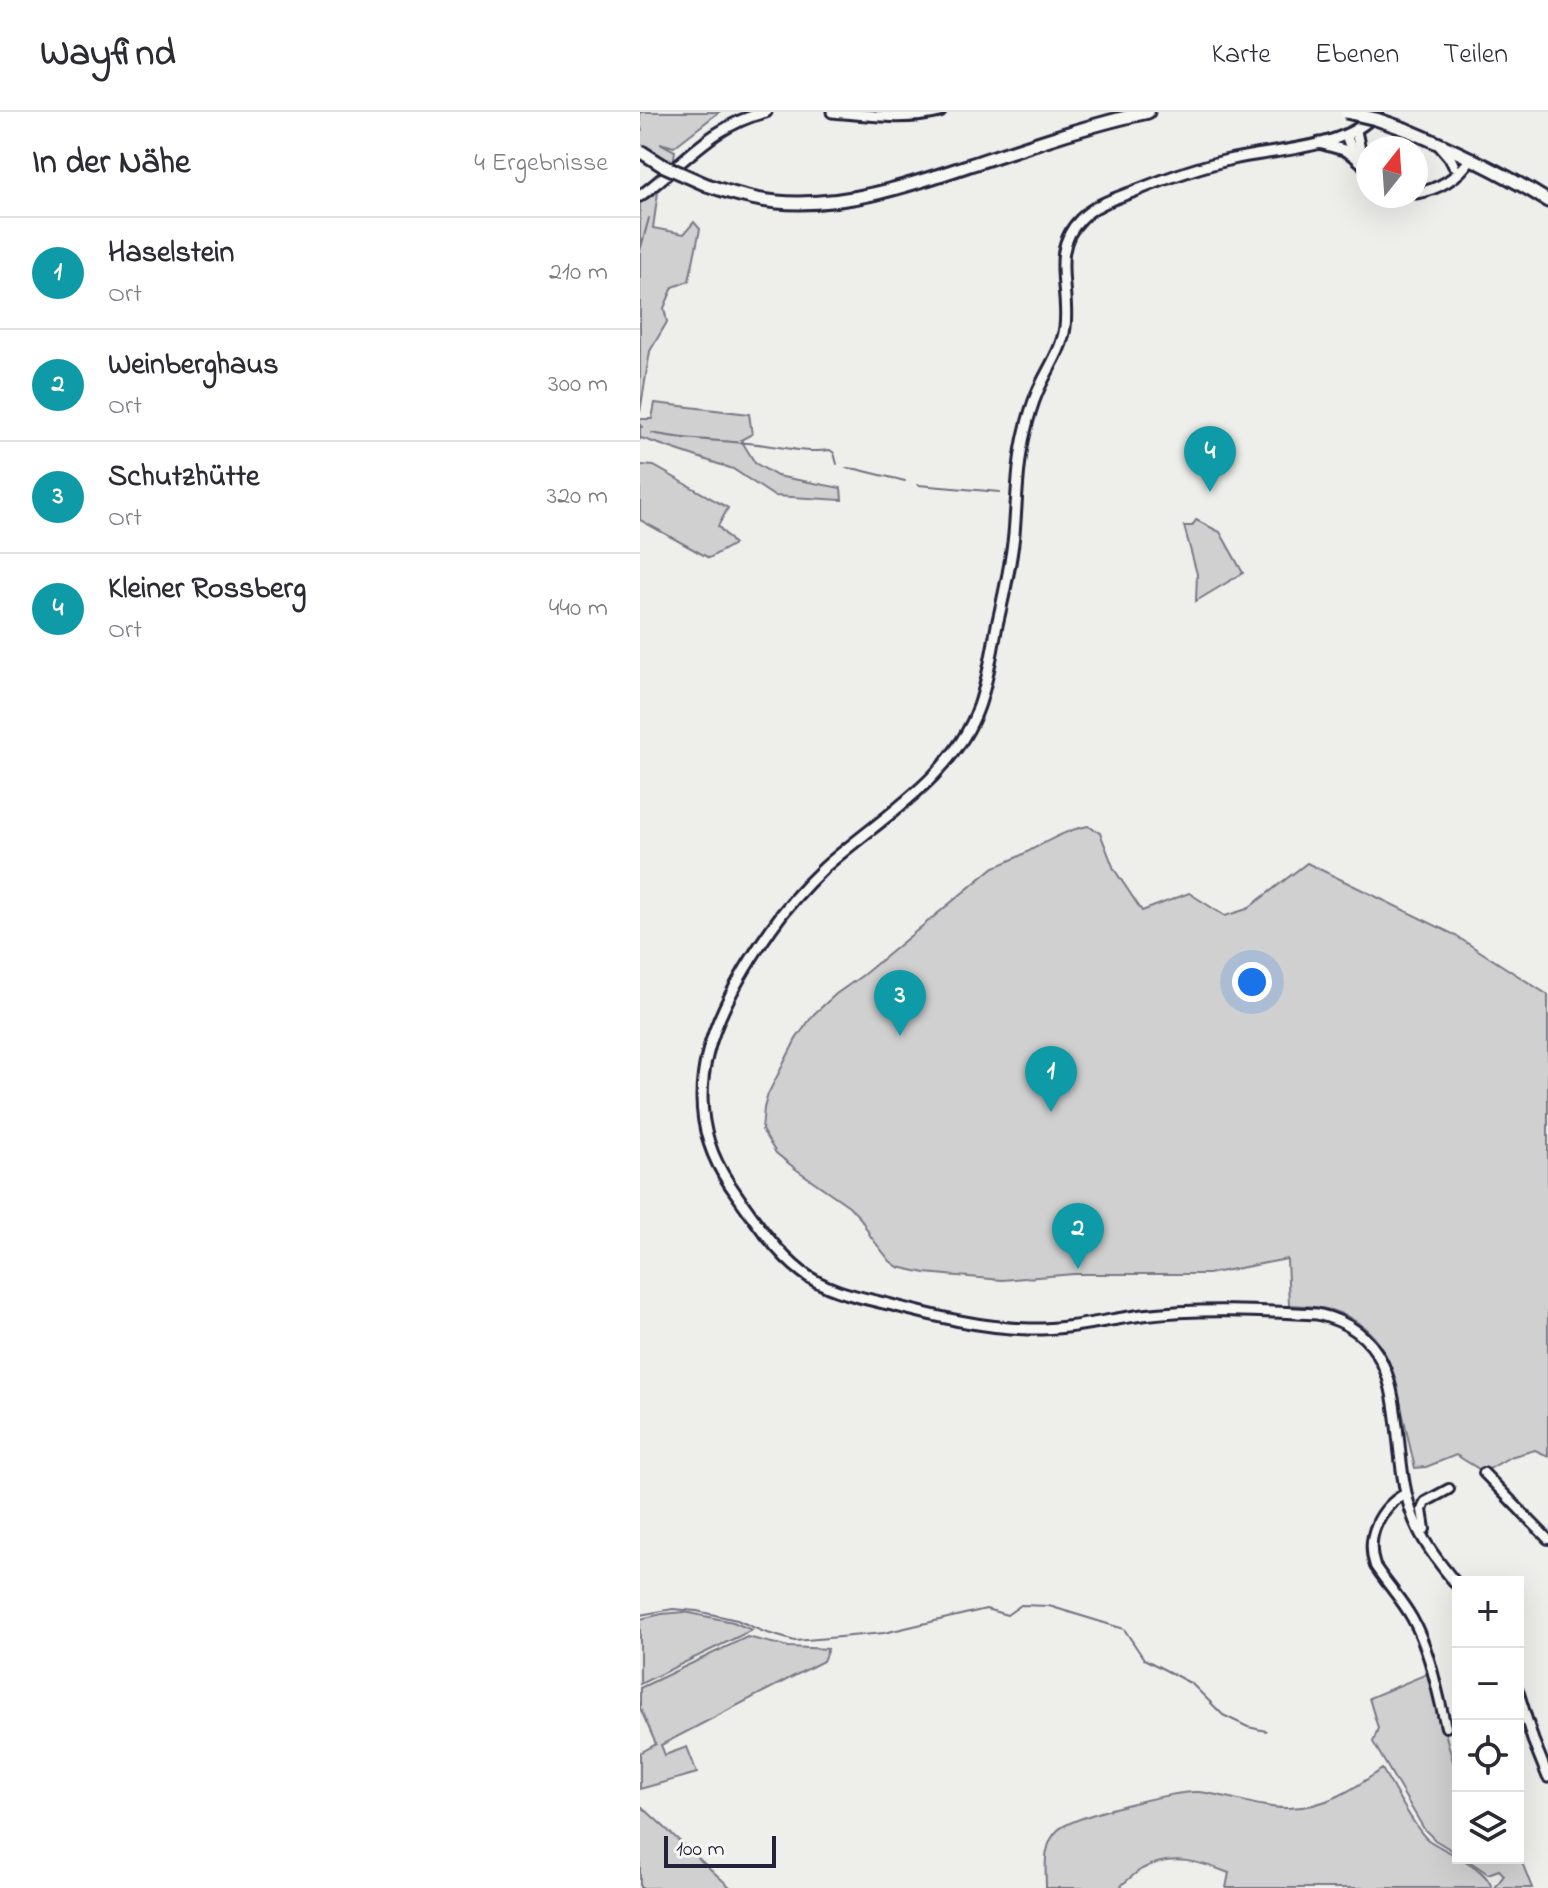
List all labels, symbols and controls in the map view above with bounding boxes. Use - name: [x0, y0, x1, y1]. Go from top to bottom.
- text: Wayfind: [40, 27, 176, 83]
- text: Karte: [1212, 35, 1271, 76]
- text: Ebenen: [1315, 35, 1399, 76]
- text: Teilen: [1443, 35, 1508, 76]
- north arrow: [1356, 136, 1428, 208]
- text: In der Nähe: [32, 139, 190, 189]
- text: 4 Ergebnisse: [474, 145, 608, 183]
- text: Haselstein: [108, 232, 234, 276]
- text: 1: [54, 254, 62, 292]
- text: 210 m: [549, 254, 608, 292]
- text: Ort: [108, 276, 142, 314]
- text: Weinberghaus: [108, 344, 279, 388]
- text: 2: [52, 366, 64, 404]
- text: 300 m: [548, 366, 608, 404]
- text: Ort: [108, 388, 142, 426]
- pin: 4: [1184, 426, 1236, 492]
- text: Schutzhütte: [108, 456, 259, 500]
- text: 3: [53, 478, 63, 516]
- text: 320 m: [546, 478, 608, 516]
- text: Ort: [108, 500, 142, 538]
- text: Kleiner Rossberg: [108, 568, 306, 612]
- text: 4: [53, 590, 63, 628]
- text: 440 m: [549, 590, 608, 628]
- text: Ort: [108, 612, 142, 650]
- your location: [1232, 962, 1272, 1002]
- pin: 3: [874, 970, 926, 1036]
- pin: 1: [1025, 1046, 1077, 1112]
- pin: 2: [1052, 1203, 1104, 1269]
- map controls: [1452, 1576, 1524, 1864]
- button: +: [1452, 1576, 1524, 1648]
- button: −: [1452, 1648, 1524, 1720]
- button: locate: [1452, 1720, 1524, 1792]
- button: layers: [1452, 1792, 1524, 1864]
- scale bar: [664, 1832, 776, 1868]
- text: 100 m: [676, 1834, 725, 1866]

